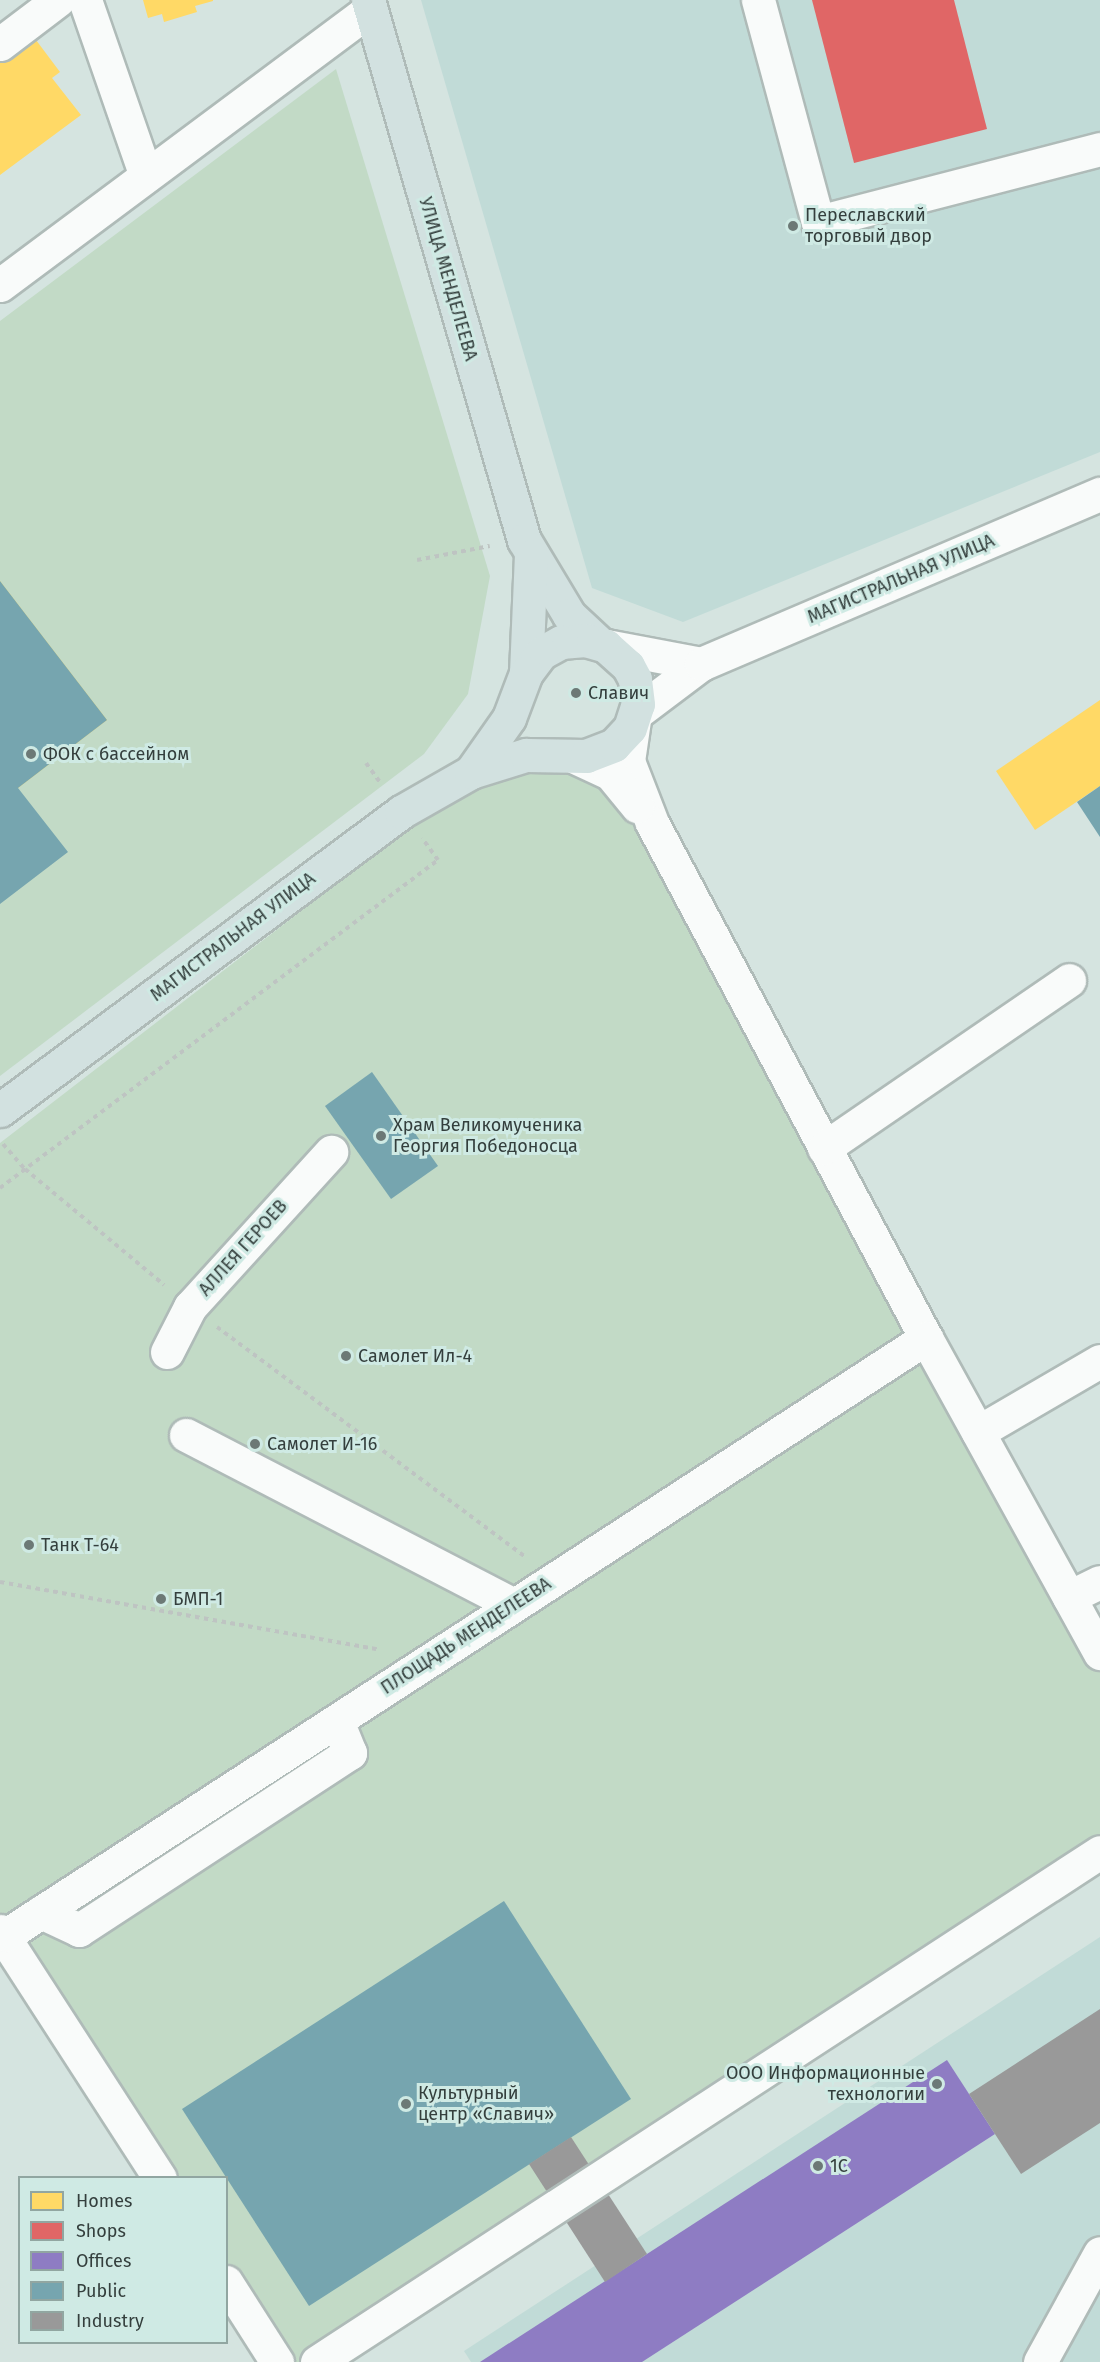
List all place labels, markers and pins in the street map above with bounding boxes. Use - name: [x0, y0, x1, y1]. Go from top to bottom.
- place label: Переславский торговый двор: [805, 205, 932, 248]
- marker: Переславский торговый двор: [786, 219, 800, 233]
- place label: Славич: [588, 682, 649, 704]
- marker: Славич: [569, 686, 583, 700]
- place label: ФОК с бассейном: [43, 743, 189, 765]
- marker: ФОК с бассейном: [24, 747, 38, 761]
- place label: Храм Великомученика Георгия Победоносца: [393, 1115, 582, 1158]
- marker: Храм Великомученика Георгия Победоносца: [374, 1129, 388, 1143]
- place label: Самолет Ил-4: [358, 1345, 472, 1367]
- marker: Самолет Ил-4: [339, 1349, 353, 1363]
- place label: Самолет И-16: [267, 1433, 377, 1455]
- marker: Самолет И-16: [248, 1437, 262, 1451]
- place label: Танк Т-64: [41, 1534, 119, 1556]
- marker: Танк Т-64: [22, 1538, 36, 1552]
- place label: БМП-1: [173, 1588, 223, 1610]
- marker: БМП-1: [154, 1592, 168, 1606]
- place label: ООО Информационные технологии: [726, 2063, 925, 2106]
- marker: ООО Информационные технологии: [930, 2077, 944, 2091]
- place label: Культурный центр «Славич»: [418, 2083, 554, 2126]
- marker: Культурный центр «Славич»: [399, 2097, 413, 2111]
- place label: 1С: [830, 2155, 848, 2177]
- marker: 1С: [811, 2159, 825, 2173]

